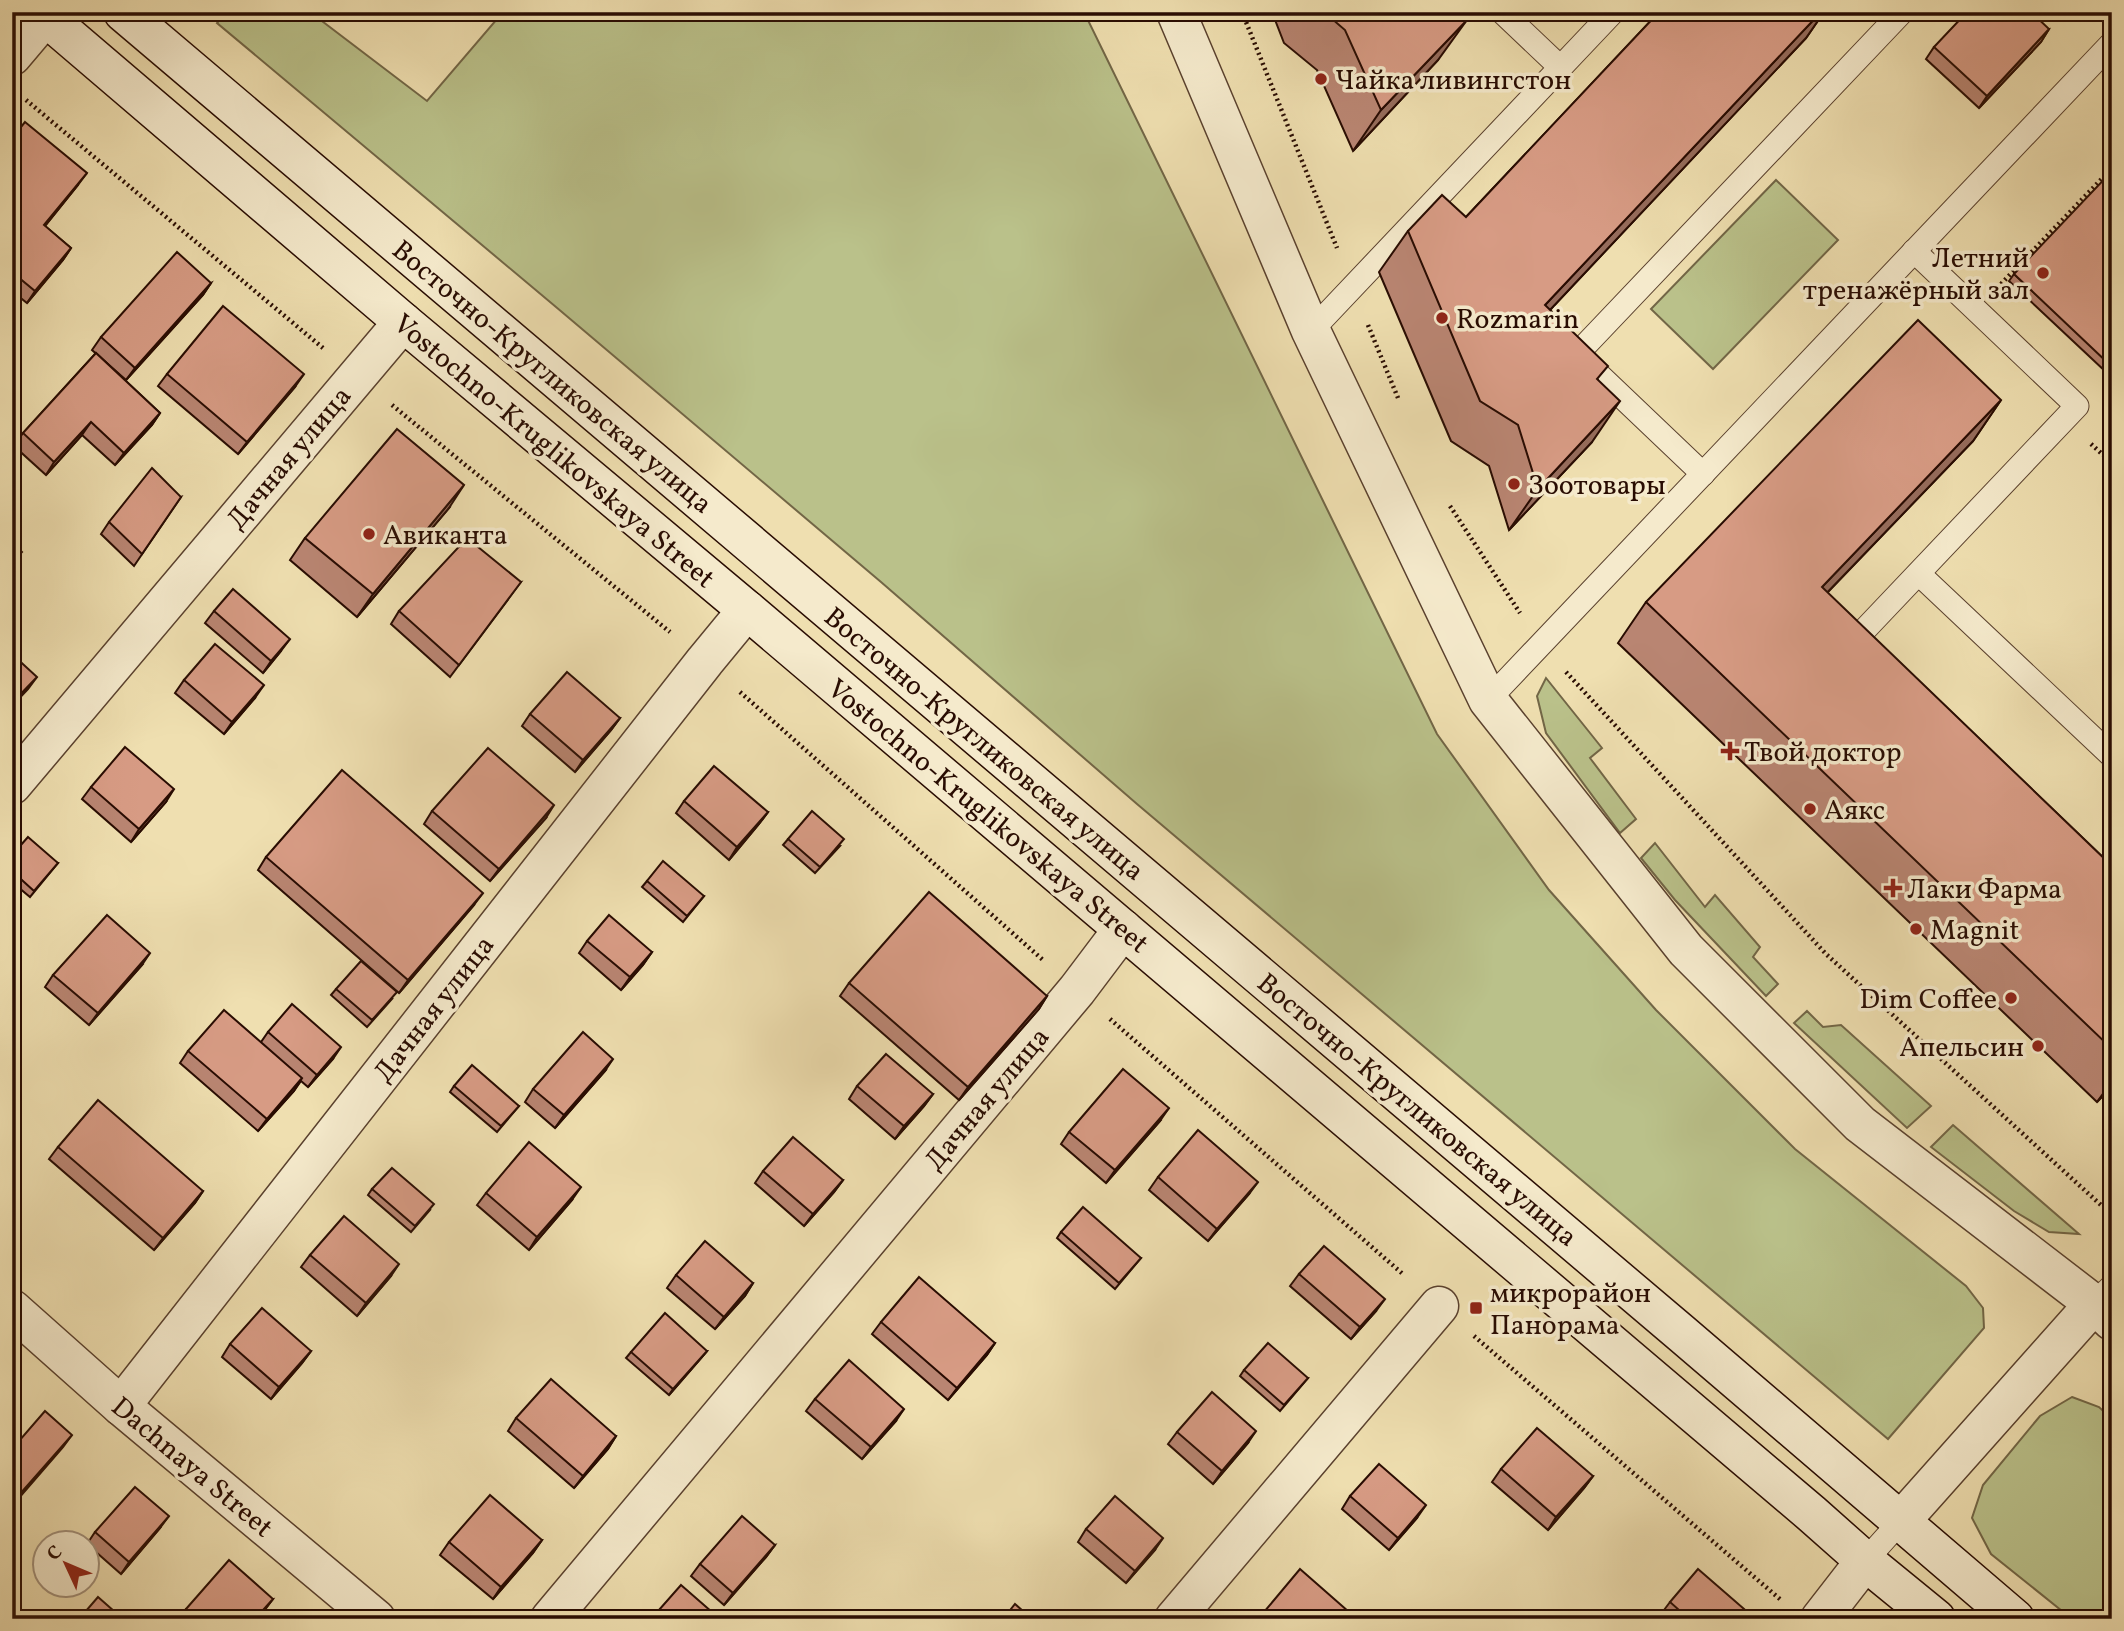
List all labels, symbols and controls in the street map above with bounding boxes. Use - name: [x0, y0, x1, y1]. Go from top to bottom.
- place label: Чайка ливингстон: [1335, 62, 1571, 101]
- marker: Чайка ливингстон: [1313, 71, 1329, 87]
- street label: Восточно-Кругликовская улица: [383, 232, 720, 524]
- place label: Летний тренажёрный зал: [1803, 240, 2029, 311]
- marker: Летний тренажёрный зал: [2035, 265, 2051, 281]
- place label: Rozmarin: [1456, 301, 1579, 340]
- street label: Vostochno-Kruglikovskaya Street: [384, 305, 723, 598]
- marker: Rozmarin: [1434, 310, 1450, 326]
- street label: Дачная улица: [218, 378, 362, 539]
- place label: Зоотовары: [1528, 467, 1666, 506]
- marker: Зоотовары: [1506, 476, 1522, 492]
- place label: Авиканта: [383, 517, 508, 556]
- marker: Авиканта: [361, 526, 377, 542]
- street label: Восточно-Кругликовская улица: [815, 599, 1152, 891]
- street label: Vostochno-Kruglikovskaya Street: [818, 670, 1157, 963]
- place label: Твой доктор: [1744, 734, 1902, 773]
- marker: Твой доктор: [1722, 743, 1738, 759]
- place label: Аякс: [1824, 792, 1885, 831]
- marker: Аякс: [1802, 801, 1818, 817]
- place label: Лаки Фарма: [1907, 871, 2062, 910]
- marker: Лаки Фарма: [1885, 880, 1901, 896]
- place label: Magnit: [1930, 912, 2019, 951]
- marker: Magnit: [1908, 921, 1924, 937]
- street label: Дачная улица: [365, 928, 505, 1091]
- street label: Восточно-Кругликовская улица: [1248, 965, 1585, 1257]
- place label: Dim Coffee: [1859, 981, 1997, 1020]
- marker: Dim Coffee: [2003, 990, 2019, 1006]
- street label: Дачная улица: [916, 1019, 1060, 1180]
- place label: Апельсин: [1899, 1029, 2024, 1068]
- marker: Апельсин: [2030, 1038, 2046, 1054]
- place label: микрорайон Панорама: [1490, 1275, 1651, 1346]
- marker: микрорайон Панорама: [1468, 1300, 1484, 1316]
- street label: Dachnaya Street: [102, 1388, 281, 1547]
- north arrow: [32, 1530, 102, 1600]
- text: С: [42, 1540, 69, 1567]

